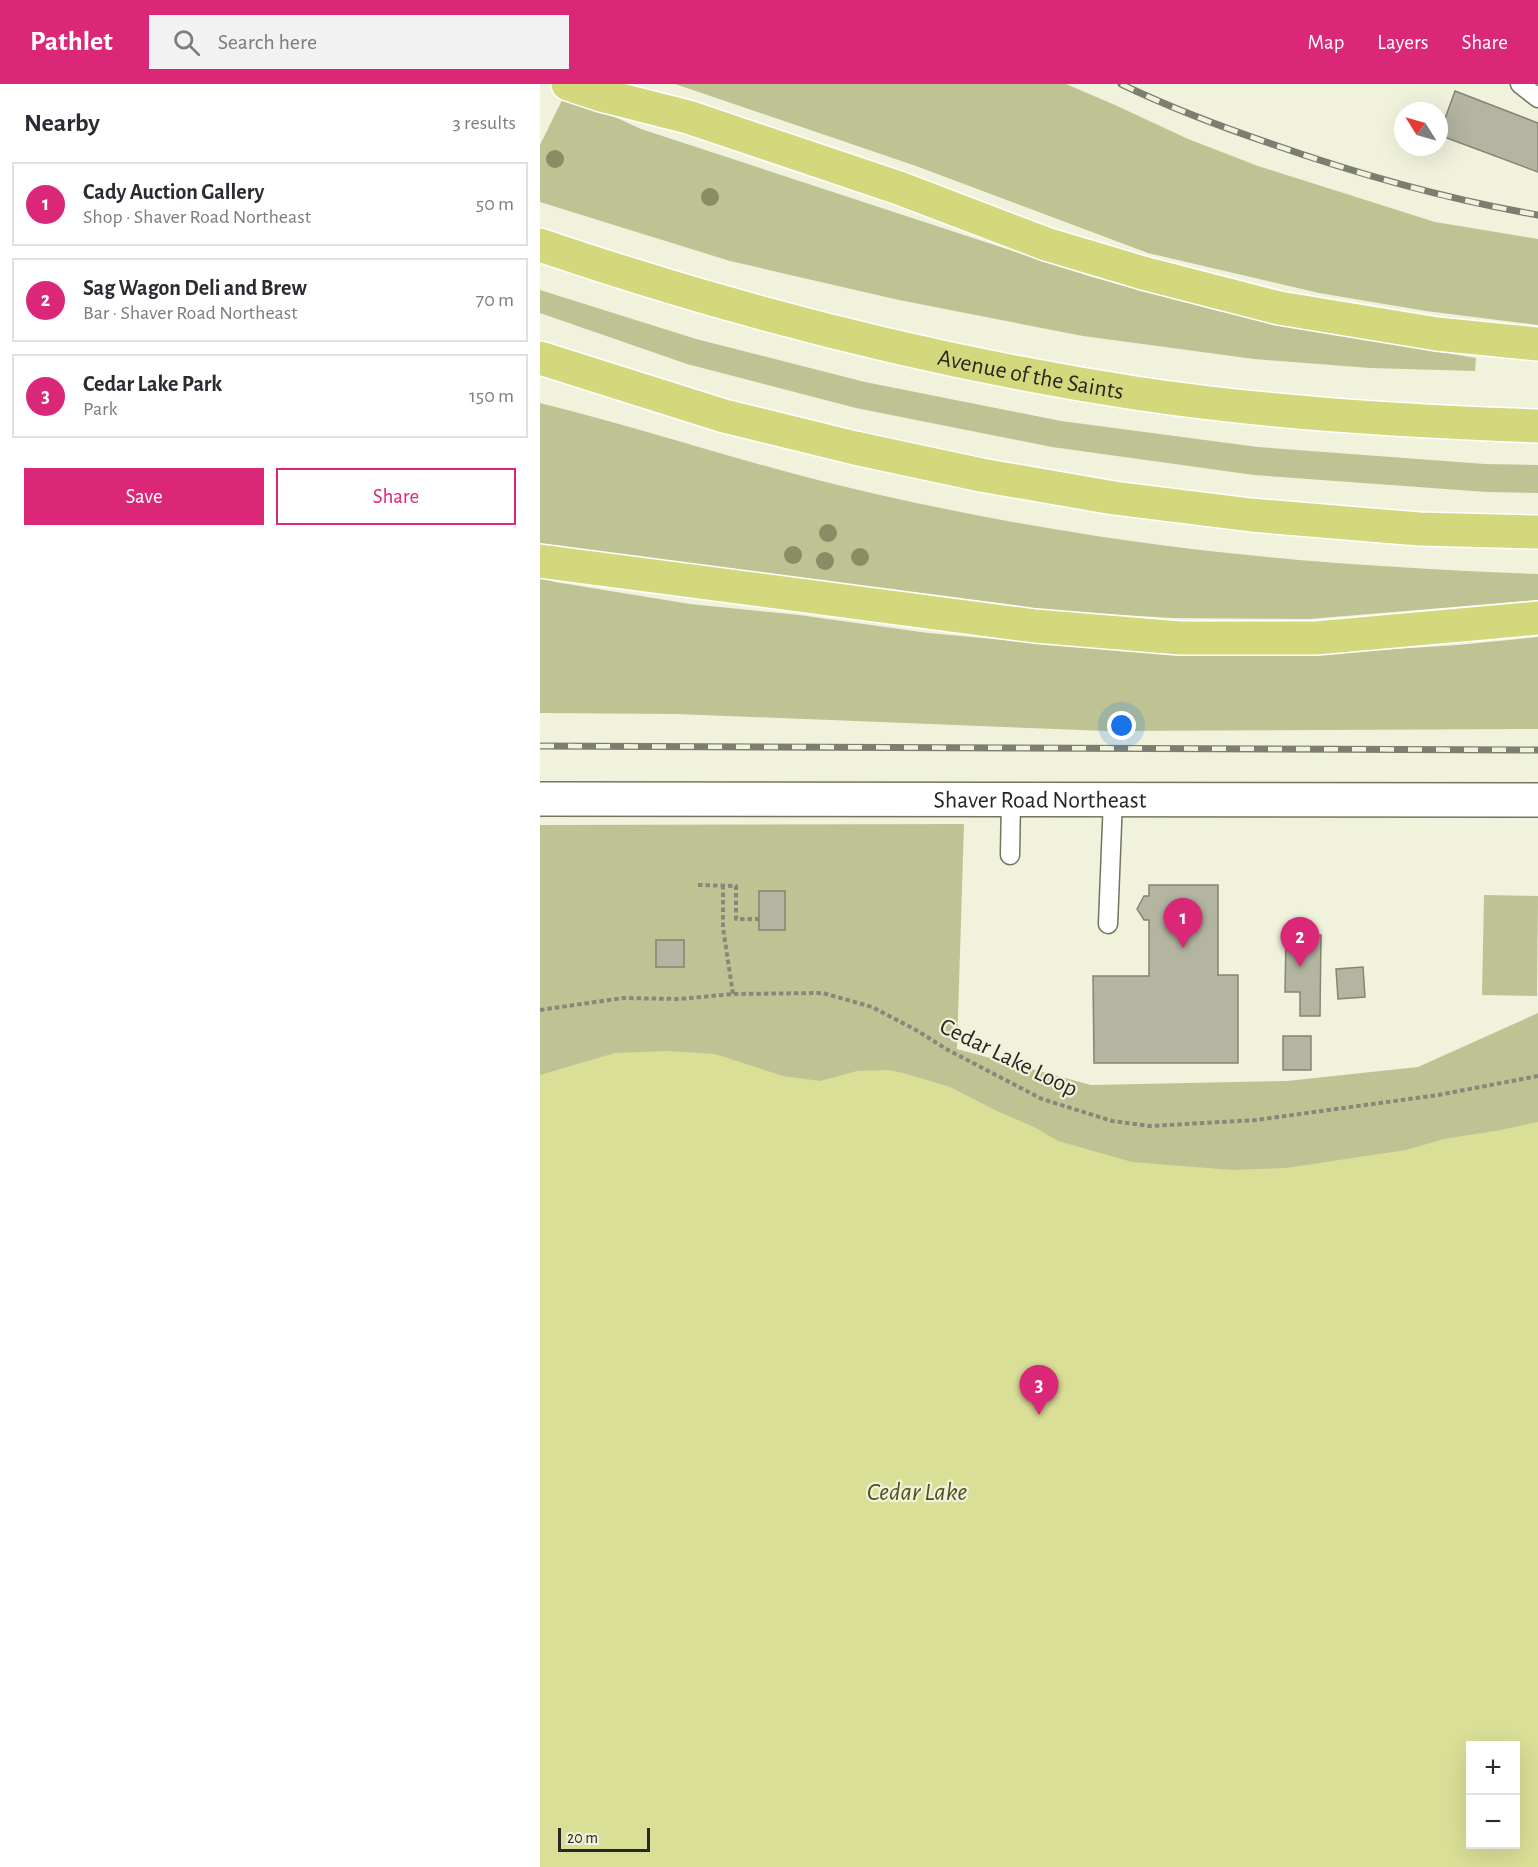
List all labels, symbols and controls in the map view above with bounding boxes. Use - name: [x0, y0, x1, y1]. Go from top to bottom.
- search box: [149, 15, 569, 69]
- icon: search: [170, 26, 203, 59]
- text: Pathlet: [30, 28, 113, 56]
- text: Search here: [218, 31, 317, 53]
- text: Map: [1308, 32, 1344, 53]
- text: Layers: [1377, 32, 1428, 53]
- text: Share: [1461, 32, 1508, 53]
- north arrow: [1394, 102, 1448, 156]
- text: Nearby: [24, 110, 100, 136]
- text: 3 results: [452, 113, 516, 133]
- text: Cady Auction Gallery: [83, 181, 264, 203]
- text: 1: [42, 194, 49, 214]
- text: 50 m: [476, 194, 514, 214]
- text: Shop · Shaver Road Northeast: [83, 207, 311, 227]
- text: Sag Wagon Deli and Brew: [83, 277, 307, 299]
- text: 2: [41, 290, 50, 310]
- text: 70 m: [476, 290, 514, 310]
- text: Bar · Shaver Road Northeast: [83, 303, 298, 323]
- street label: Avenue of the Saints: [936, 346, 1125, 404]
- text: Cedar Lake Park: [83, 373, 222, 395]
- text: 3: [41, 386, 50, 406]
- text: 150 m: [469, 386, 514, 406]
- text: Park: [83, 399, 118, 419]
- button: Save: [24, 468, 264, 525]
- button: Share: [276, 468, 516, 525]
- your location: [1107, 711, 1136, 740]
- street label: Shaver Road Northeast: [934, 788, 1147, 813]
- pin: 1: [1164, 898, 1202, 948]
- pin: 2: [1280, 918, 1320, 967]
- street label: Cedar Lake Loop: [936, 1014, 1081, 1102]
- pin: 3: [1020, 1366, 1058, 1415]
- water label: Cedar Lake: [867, 1479, 967, 1505]
- map controls: [1466, 1741, 1520, 1849]
- button: +: [1466, 1741, 1520, 1795]
- button: −: [1466, 1795, 1520, 1849]
- scale bar: [558, 1825, 650, 1852]
- text: 20 m: [567, 1830, 598, 1846]

